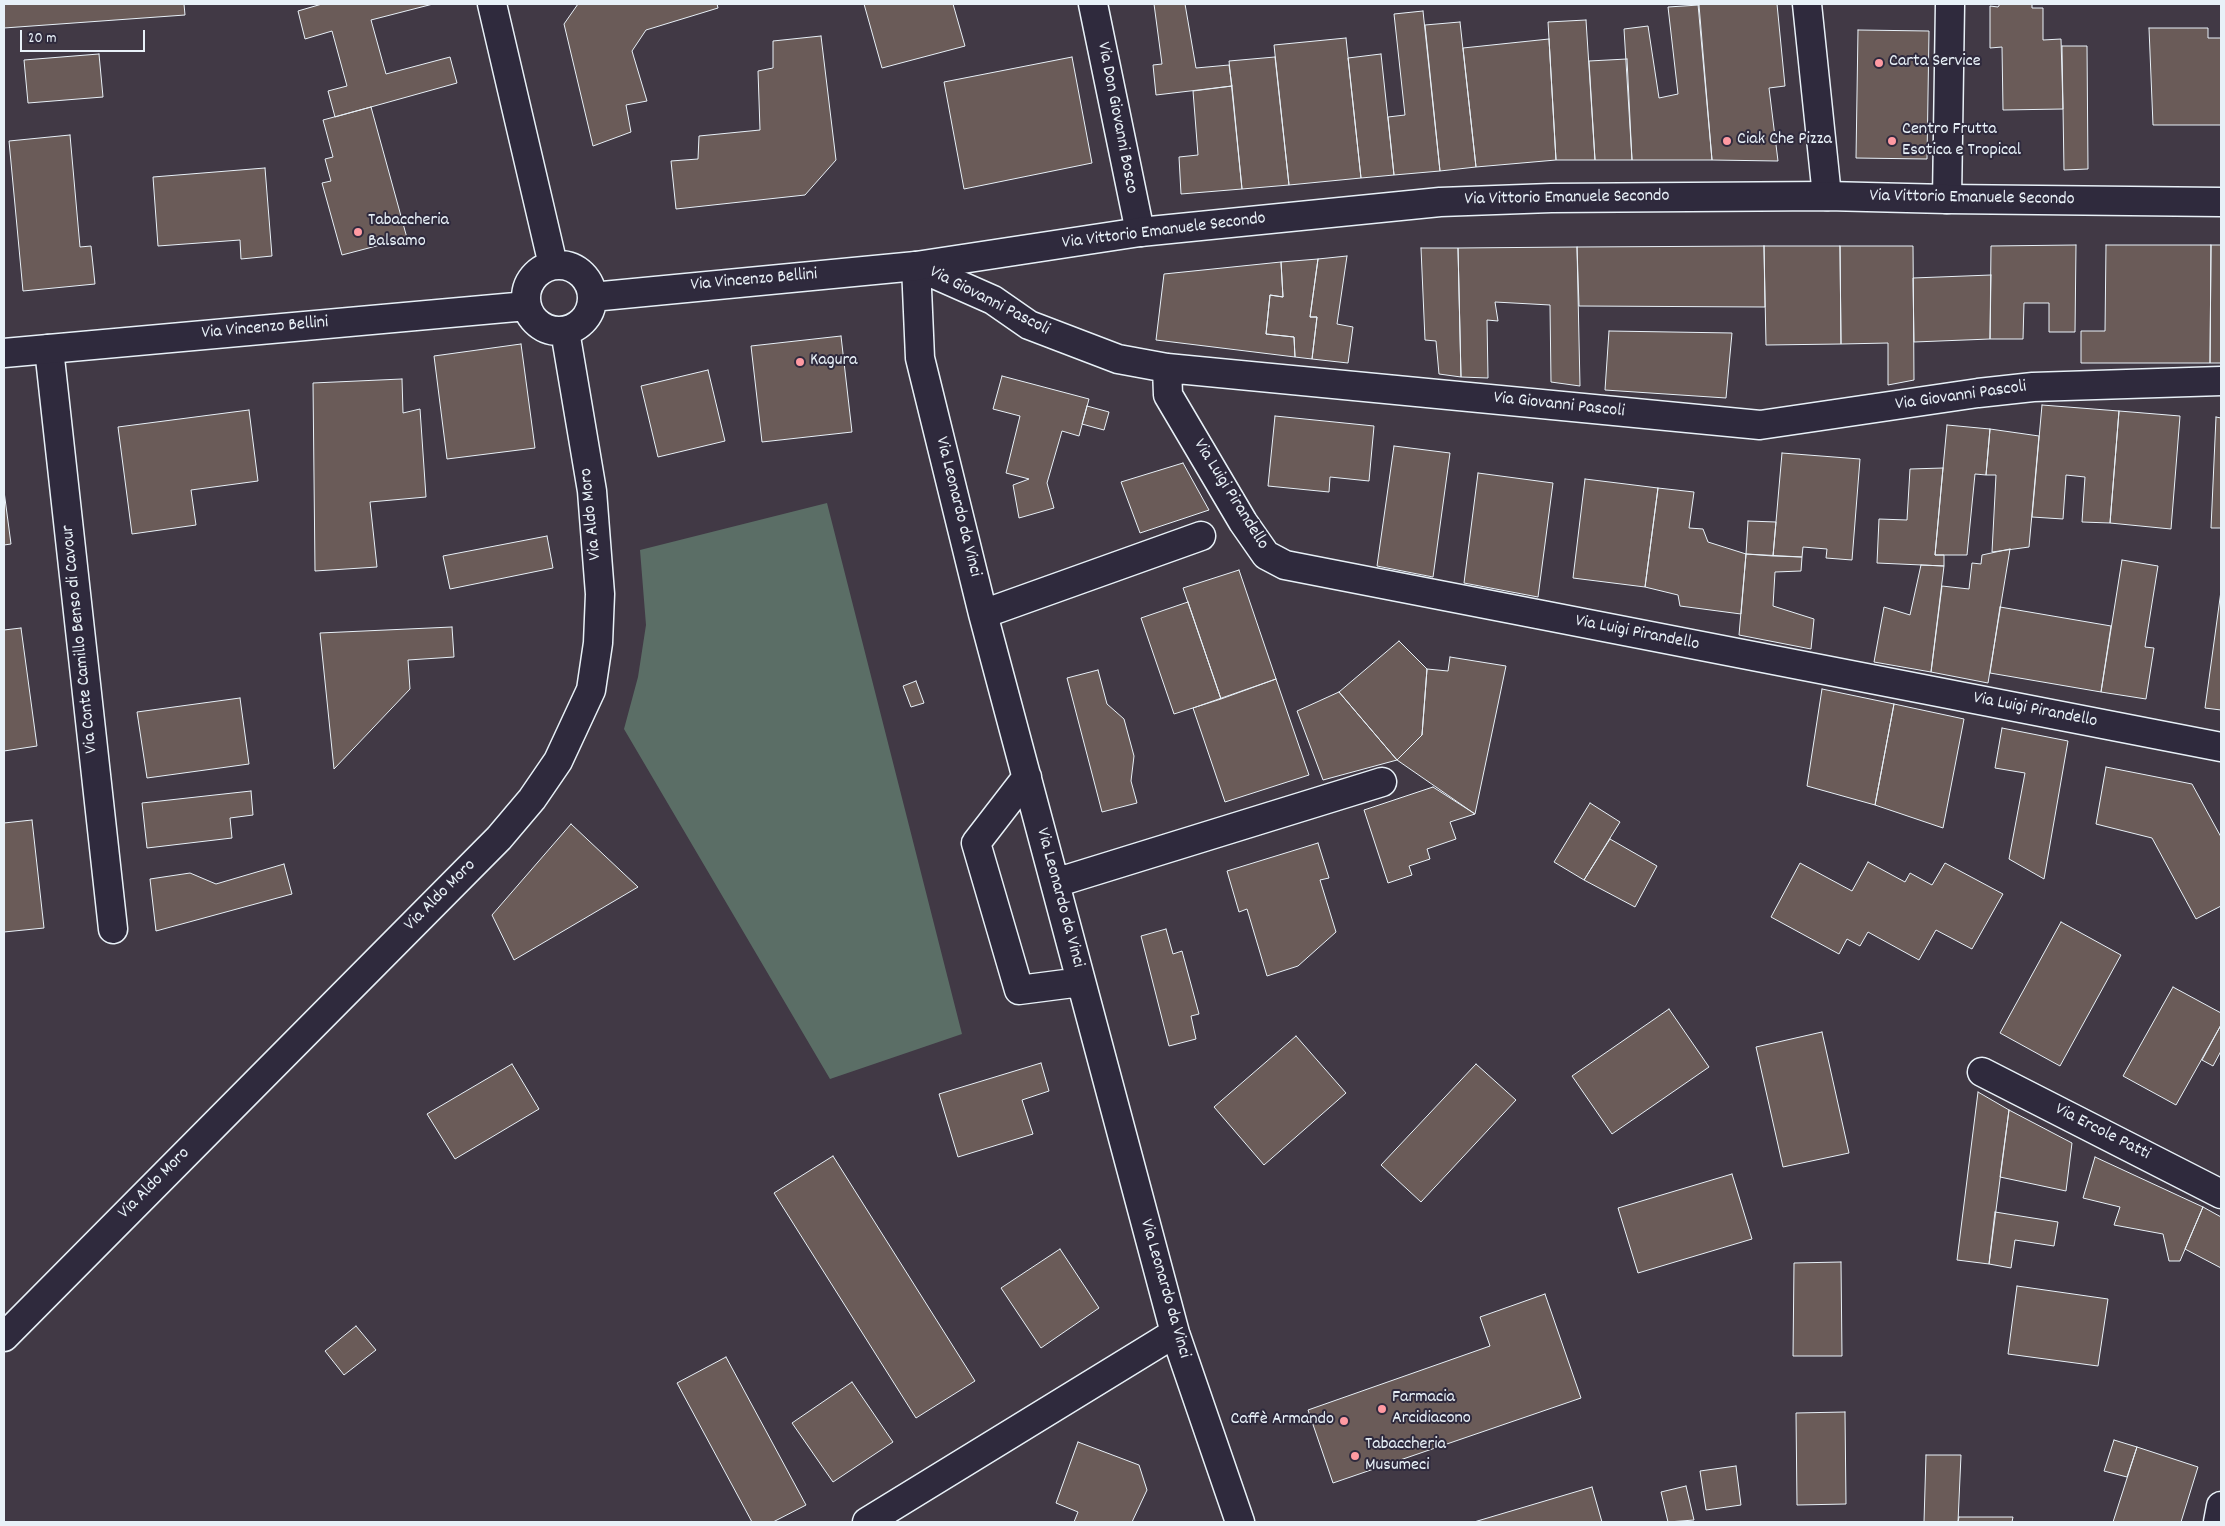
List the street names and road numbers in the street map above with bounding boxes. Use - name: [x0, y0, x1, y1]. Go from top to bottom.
- street label: Via Don Giovanni Bosco: [1091, 40, 1141, 196]
- street label: Via Vittorio Emanuele Secondo: [1464, 186, 1670, 212]
- street label: Via Vittorio Emanuele Secondo: [1869, 186, 2075, 212]
- street label: Via Vittorio Emanuele Secondo: [1061, 209, 1267, 255]
- street label: Via Giovanni Pascoli: [925, 262, 1053, 342]
- street label: Via Vincenzo Bellini: [690, 265, 818, 297]
- street label: Via Vincenzo Bellini: [201, 313, 329, 345]
- street label: Via Giovanni Pascoli: [1894, 377, 2028, 417]
- street label: Via Giovanni Pascoli: [1492, 388, 1626, 424]
- street label: Via Leonardo da Vinci: [929, 435, 985, 579]
- street label: Via Luigi Pirandello: [1187, 436, 1273, 554]
- street label: Via Aldo Moro: [576, 467, 608, 561]
- street label: Via Conte Camillo Benso di Cavour: [58, 524, 104, 754]
- street label: Via Luigi Pirandello: [1573, 611, 1701, 657]
- street label: Via Luigi Pirandello: [1971, 688, 2099, 734]
- street label: Via Leonardo da Vinci: [1030, 826, 1088, 970]
- street label: Via Aldo Moro: [401, 856, 481, 936]
- street label: Via Ercole Patti: [2051, 1100, 2153, 1166]
- street label: Via Aldo Moro: [115, 1144, 195, 1224]
- street label: Via Leonardo da Vinci: [1134, 1217, 1194, 1361]

